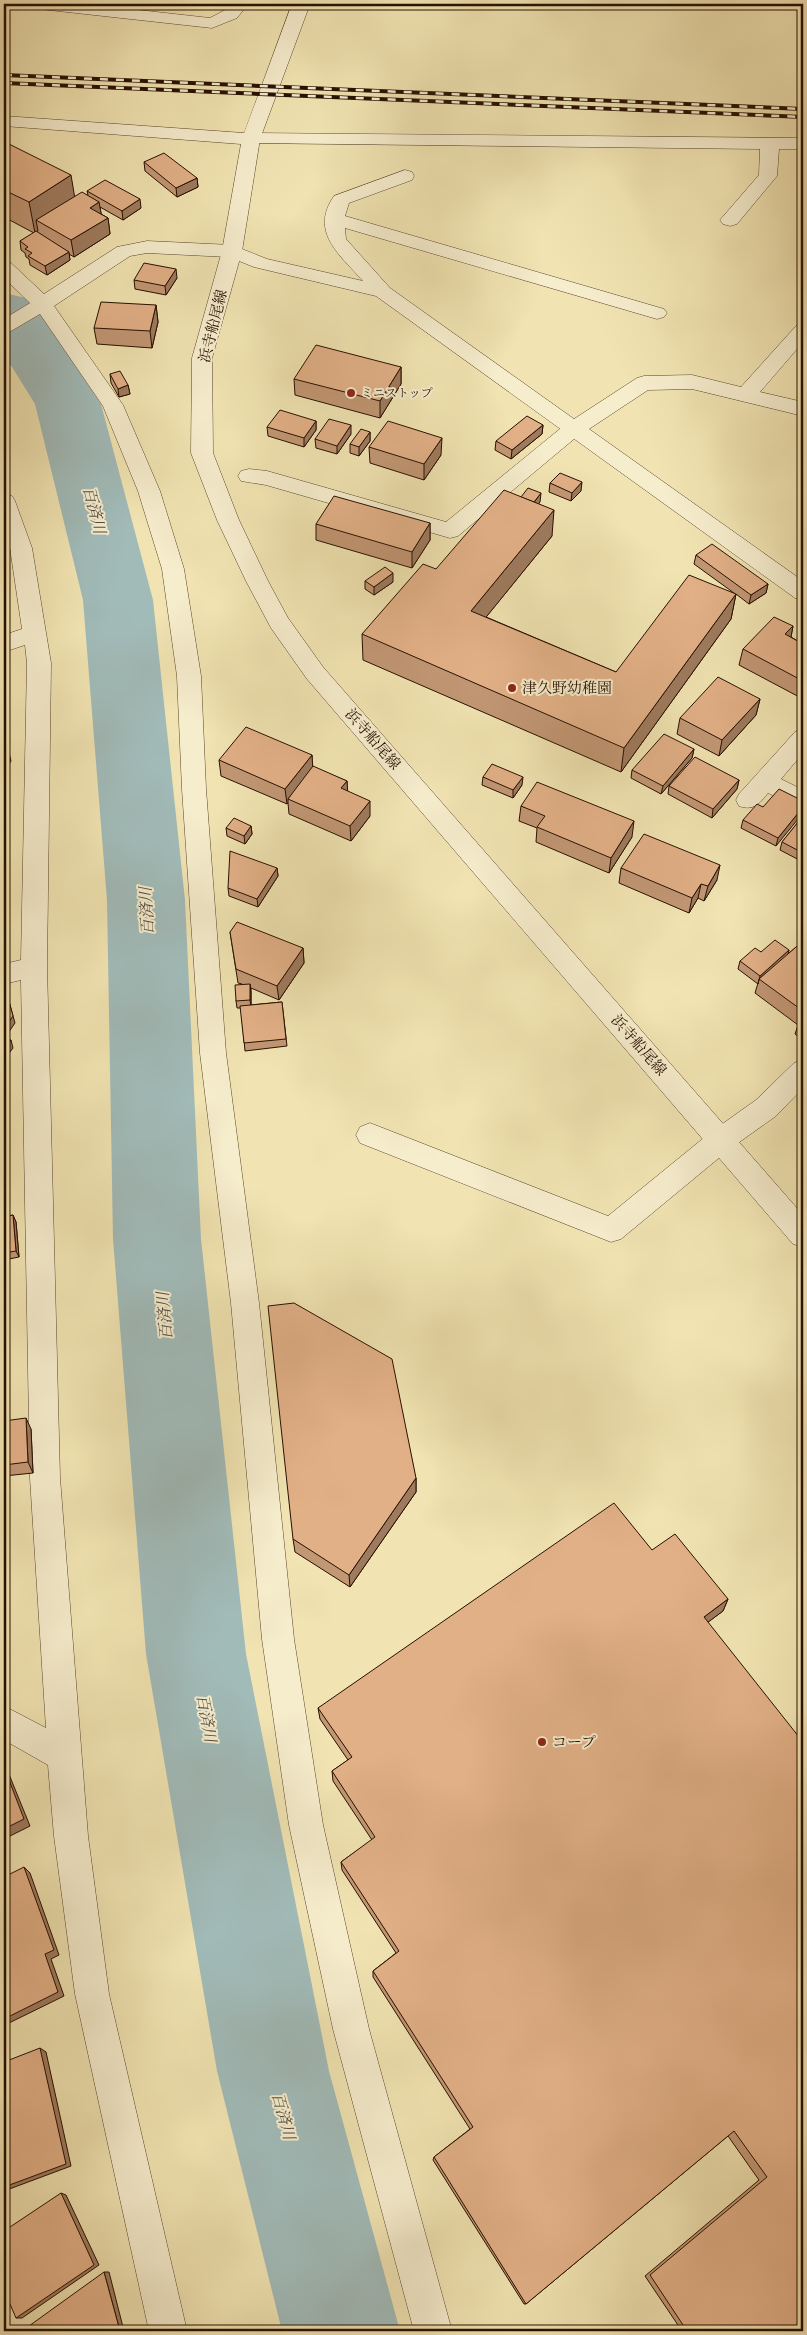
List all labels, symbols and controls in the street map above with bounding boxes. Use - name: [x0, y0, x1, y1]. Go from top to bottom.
- street label: 浜寺船尾線: [195, 287, 232, 365]
- place label: ミニストップ: [361, 386, 433, 401]
- marker: ミニストップ: [345, 387, 357, 399]
- water label: 百済川: [79, 485, 110, 538]
- place label: 津久野幼稚園: [522, 679, 612, 698]
- marker: 津久野幼稚園: [506, 682, 518, 694]
- street label: 浜寺船尾線: [341, 705, 404, 774]
- water label: 百済川: [136, 884, 158, 935]
- street label: 浜寺船尾線: [607, 1011, 670, 1080]
- water label: 百済川: [153, 1289, 177, 1341]
- water label: 百済川: [192, 1693, 220, 1746]
- place label: コープ: [552, 1733, 596, 1752]
- marker: コープ: [536, 1736, 548, 1748]
- water label: 百済川: [267, 2090, 299, 2144]

